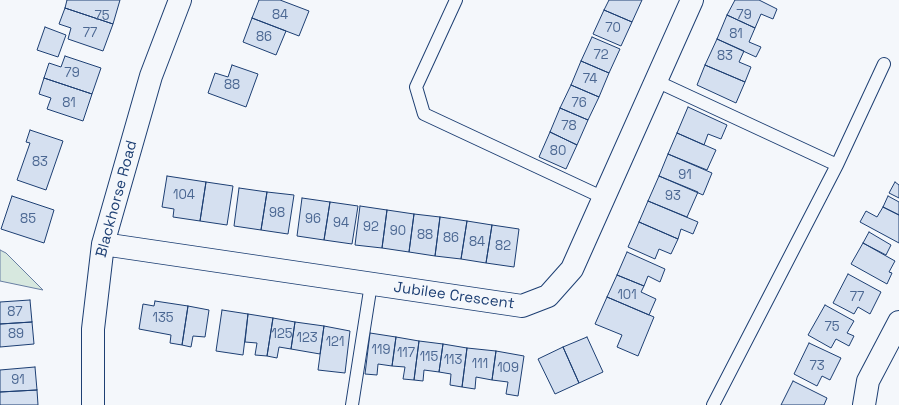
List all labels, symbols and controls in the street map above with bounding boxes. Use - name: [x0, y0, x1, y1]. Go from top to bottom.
- house number: 84: [272, 7, 288, 23]
- house number: 79: [736, 7, 752, 23]
- house number: 75: [94, 8, 110, 24]
- house number: 70: [605, 20, 621, 36]
- house number: 77: [83, 25, 97, 41]
- house number: 81: [729, 26, 743, 42]
- house number: 86: [256, 29, 272, 45]
- house number: 72: [593, 47, 609, 63]
- house number: 83: [717, 48, 733, 64]
- house number: 79: [64, 65, 80, 81]
- house number: 74: [583, 71, 597, 87]
- house number: 88: [224, 77, 240, 93]
- house number: 81: [62, 95, 76, 111]
- house number: 76: [571, 95, 587, 111]
- house number: 78: [561, 118, 577, 134]
- street label: Blackhorse Road: [93, 138, 141, 260]
- house number: 80: [550, 143, 566, 159]
- house number: 83: [32, 154, 48, 170]
- house number: 91: [678, 167, 692, 183]
- house number: 104: [173, 187, 195, 203]
- house number: 93: [665, 188, 681, 204]
- house number: 98: [269, 205, 285, 221]
- house number: 85: [20, 211, 36, 227]
- house number: 96: [305, 211, 321, 227]
- house number: 94: [333, 215, 349, 231]
- house number: 92: [363, 219, 379, 235]
- house number: 90: [390, 223, 406, 239]
- house number: 88: [417, 227, 433, 243]
- house number: 86: [443, 230, 459, 246]
- house number: 84: [469, 234, 485, 250]
- house number: 82: [495, 238, 511, 254]
- street label: Jubilee Crescent: [392, 279, 516, 313]
- house number: 101: [617, 287, 637, 303]
- house number: 77: [850, 289, 864, 305]
- house number: 87: [7, 304, 23, 320]
- house number: 135: [152, 310, 174, 326]
- house number: 75: [824, 319, 840, 335]
- house number: 89: [8, 326, 24, 342]
- house number: 125: [271, 326, 293, 342]
- house number: 123: [296, 330, 318, 346]
- house number: 121: [326, 334, 344, 350]
- house number: 119: [372, 342, 390, 358]
- house number: 117: [397, 345, 415, 361]
- house number: 115: [420, 349, 438, 365]
- house number: 113: [444, 352, 462, 368]
- house number: 111: [472, 356, 488, 372]
- house number: 73: [809, 358, 825, 374]
- house number: 109: [497, 360, 519, 376]
- house number: 91: [11, 372, 25, 388]

